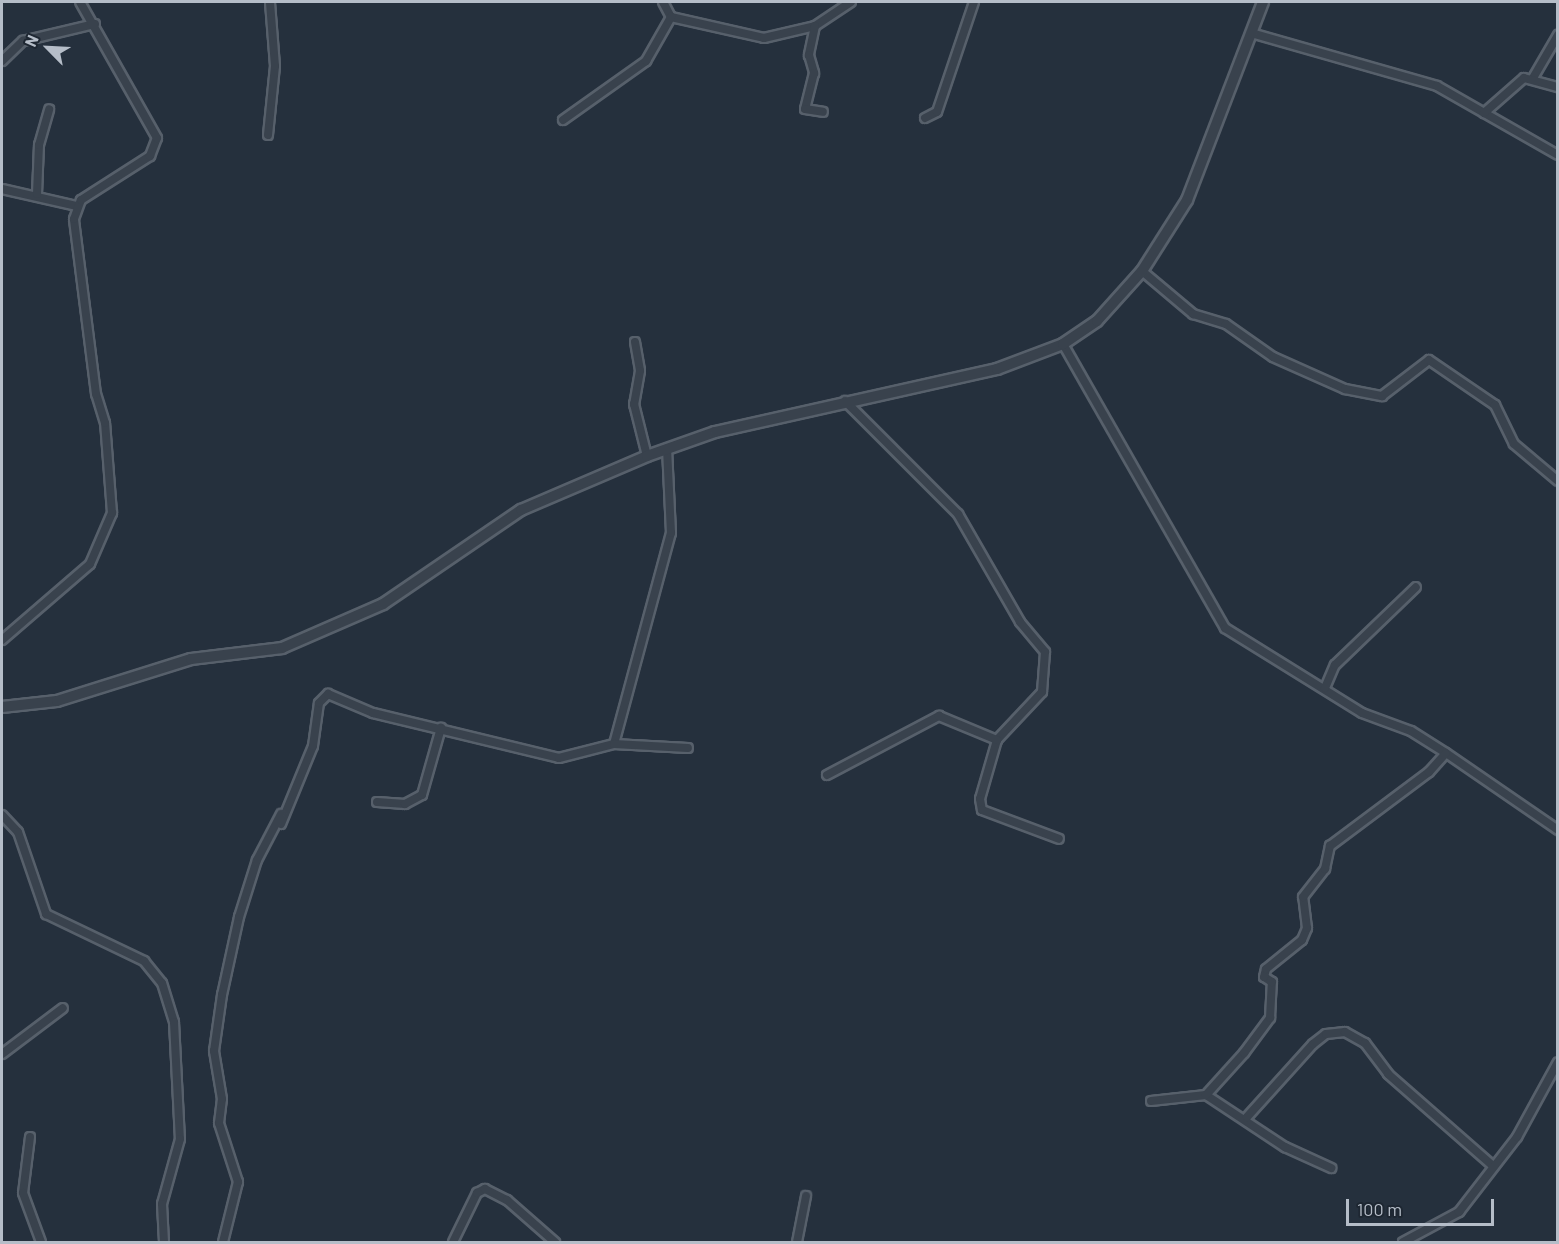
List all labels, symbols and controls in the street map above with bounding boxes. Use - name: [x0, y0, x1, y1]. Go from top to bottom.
- north arrow: [18, 18, 78, 78]
- text: N: [20, 32, 42, 49]
- scale bar: [1349, 1187, 1498, 1225]
- text: 100 m: [1357, 1198, 1402, 1220]

